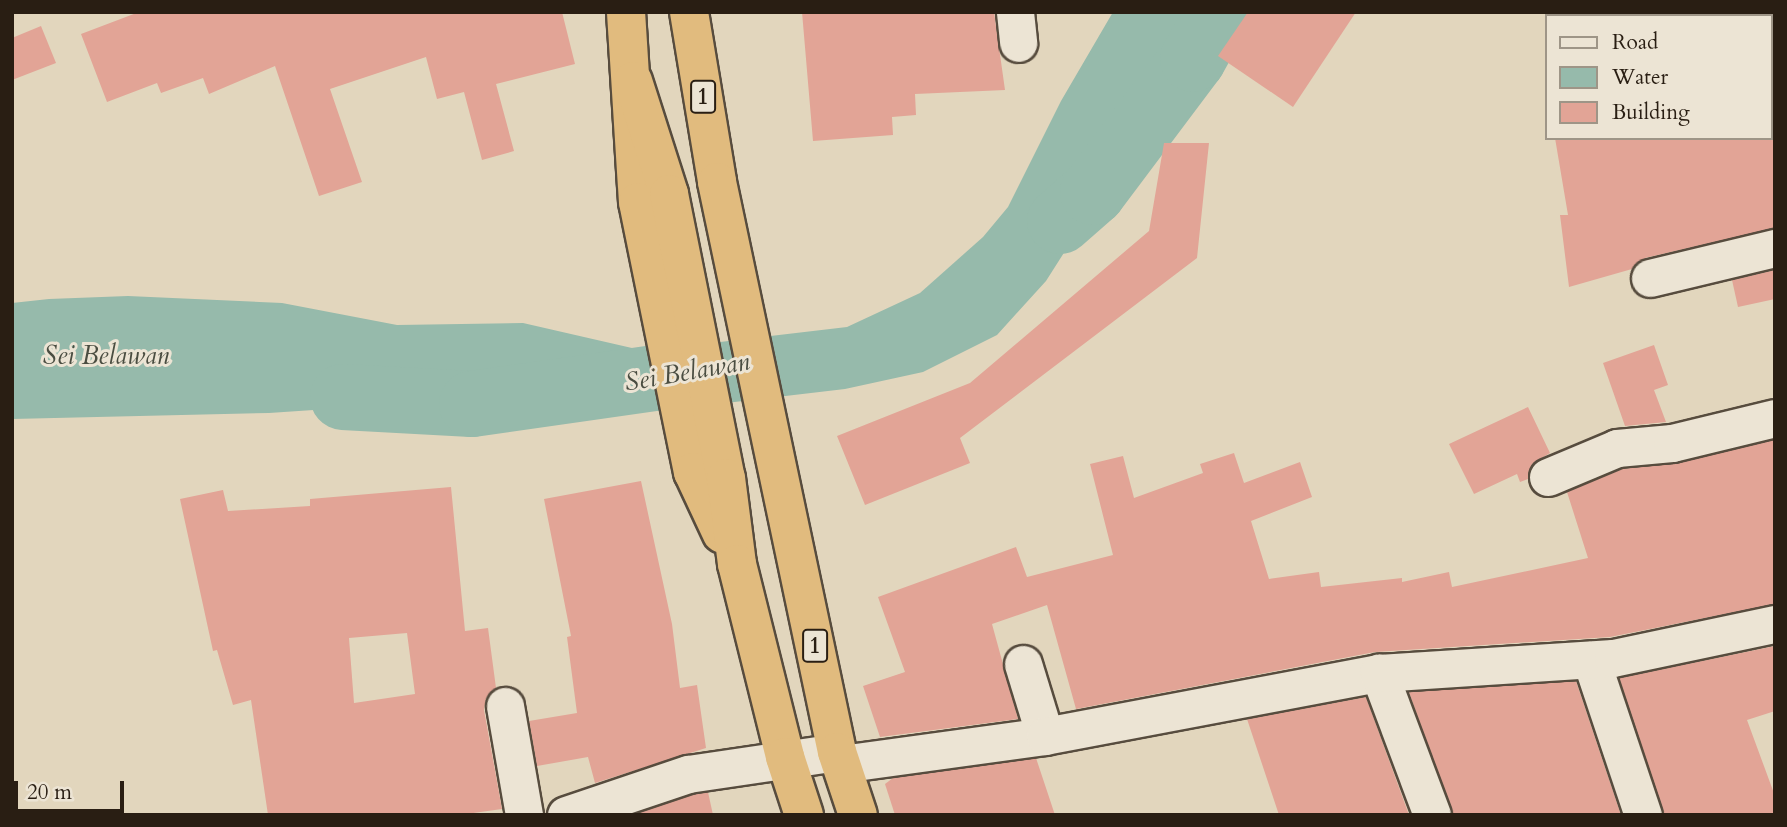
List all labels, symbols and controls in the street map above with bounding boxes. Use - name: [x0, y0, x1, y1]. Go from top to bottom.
- legend: [1546, 14, 1773, 140]
- text: Road: [1612, 28, 1658, 57]
- text: Water: [1612, 63, 1668, 92]
- road number: 1: [689, 78, 717, 116]
- text: Building: [1612, 98, 1690, 127]
- water label: Sei Belawan: [43, 340, 169, 372]
- water label: Sei Belawan: [622, 346, 752, 398]
- road number: 1: [801, 626, 829, 666]
- scale bar: [18, 768, 128, 812]
- text: 20 m: [27, 778, 72, 807]

